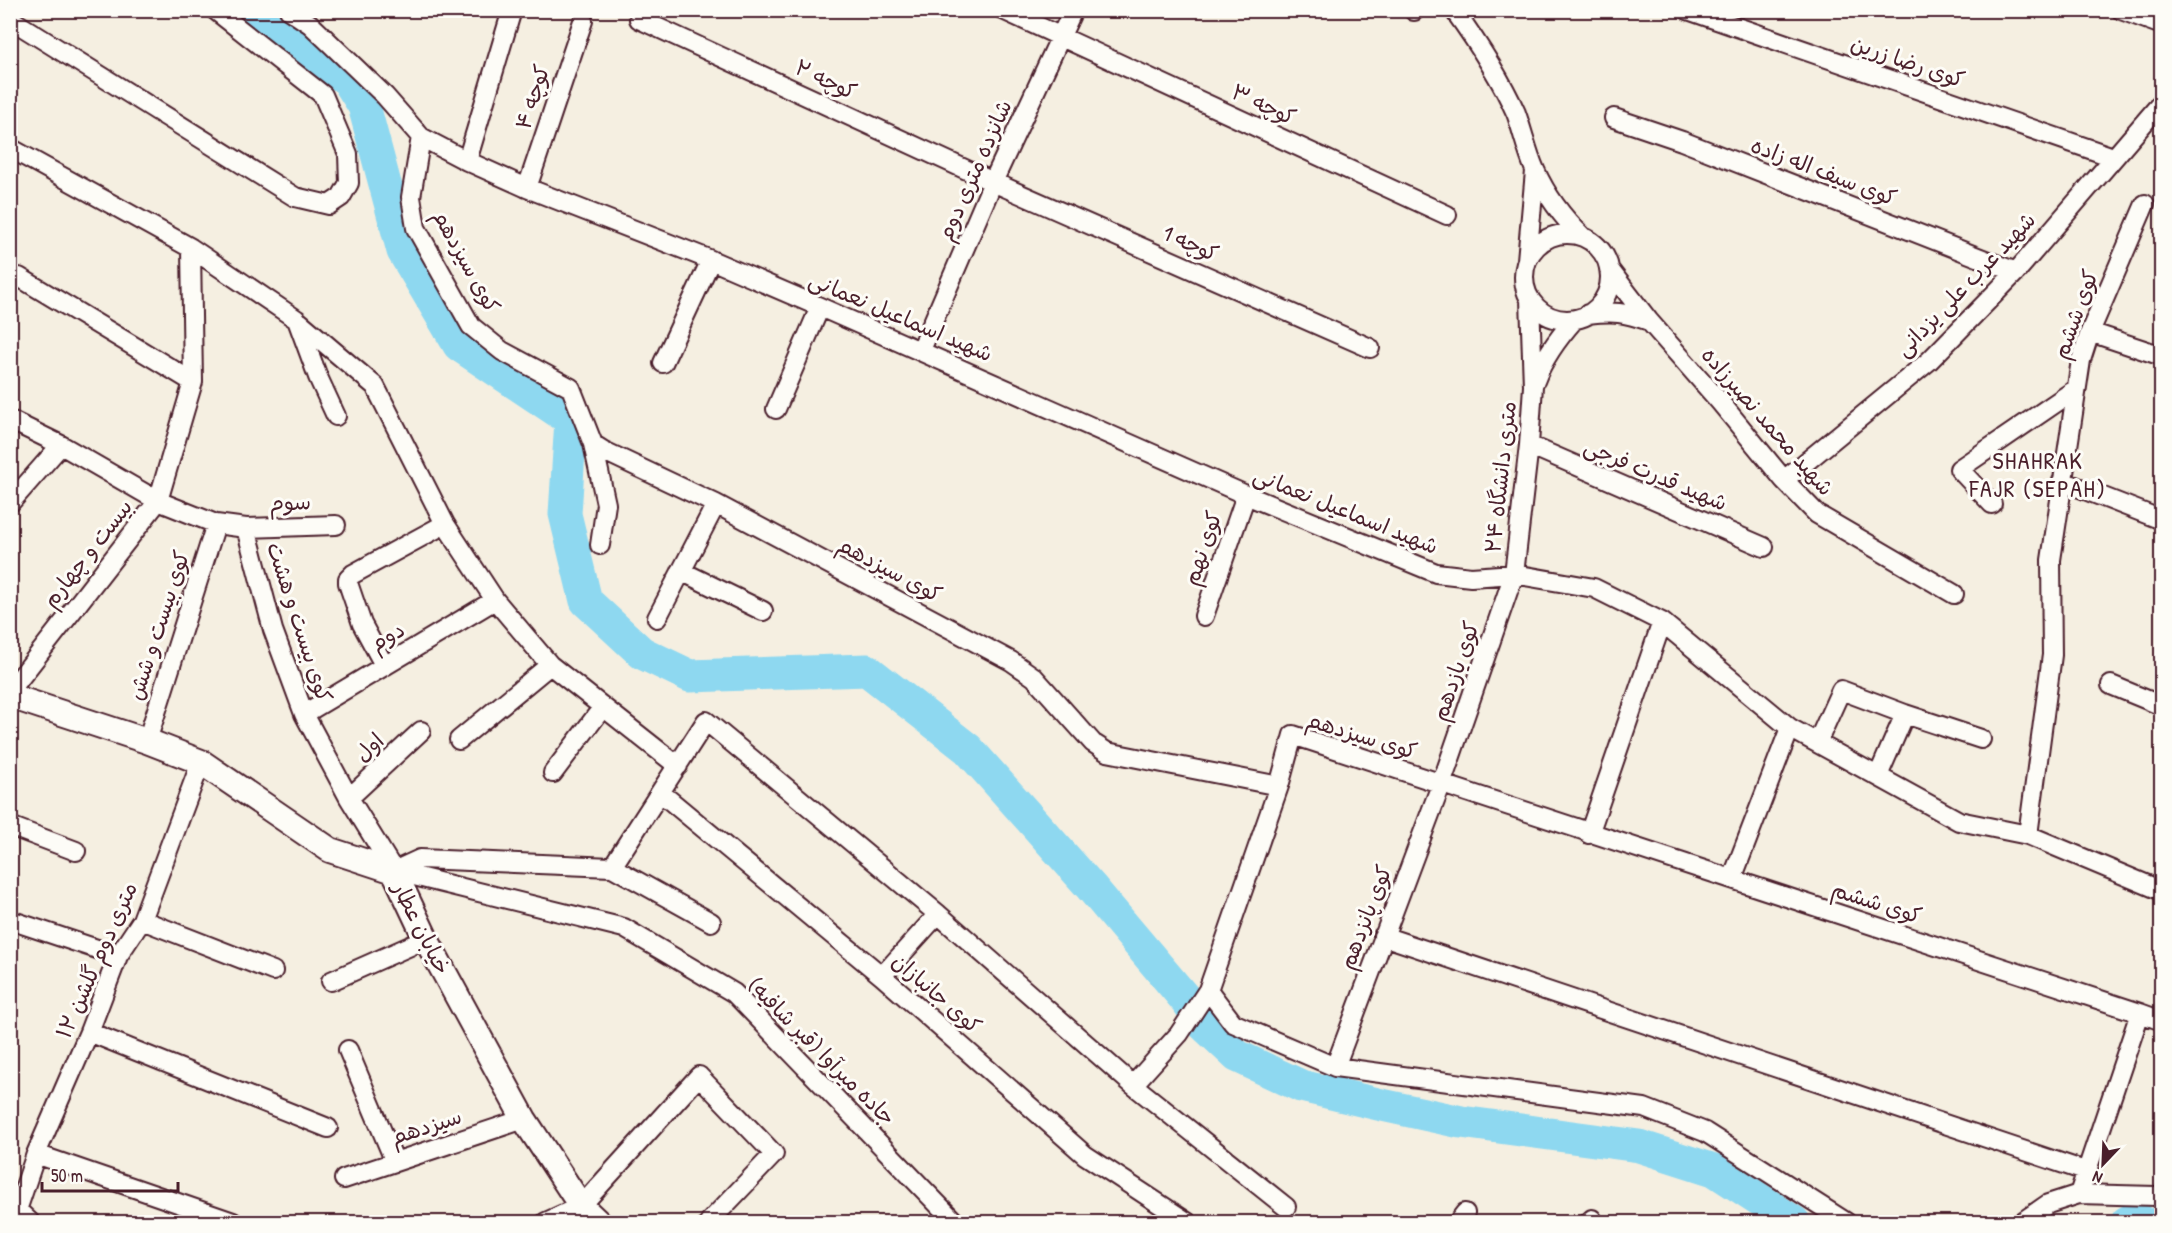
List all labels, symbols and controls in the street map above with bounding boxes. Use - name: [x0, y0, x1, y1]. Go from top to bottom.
- street label: کوی رضا زرین: [1847, 28, 1969, 94]
- street label: کوچه ۲: [790, 52, 862, 106]
- street label: کوچه ۴: [507, 61, 557, 133]
- street label: کوچه ۳: [1227, 76, 1301, 132]
- street label: شانزده متری دوم: [929, 95, 1021, 246]
- street label: کوی سیف اله زاده: [1747, 129, 1901, 213]
- street label: کوی سیزدهم: [424, 204, 508, 319]
- street label: شهید عرب علی یزدانی: [1888, 205, 2042, 363]
- street label: کوچه 1: [1158, 218, 1224, 268]
- street label: شهید اسماعیل نعمانی: [805, 264, 997, 368]
- street label: کوی ششم: [2045, 265, 2107, 364]
- street label: شهید محمد نصیرزاده: [1695, 340, 1841, 502]
- street label: ۲۴ متری دانشگاه: [1477, 400, 1523, 554]
- street label: شهید قدرت فرجی: [1580, 430, 1732, 518]
- district label: SHAHRAK FAJR (SEPAH): [1969, 444, 2106, 504]
- street label: شهید اسماعیل نعمانی: [1249, 459, 1443, 561]
- street label: سوم: [269, 486, 311, 521]
- street label: بیست و چهارم: [35, 492, 141, 615]
- street label: کوی نهم: [1175, 507, 1231, 590]
- street label: کوی سیزدهم: [832, 529, 947, 611]
- street label: کوی بیست و هشت: [260, 538, 340, 706]
- street label: کوی بیست و شش: [120, 546, 196, 704]
- street label: دوم: [364, 614, 412, 661]
- street label: کوی یازدهم: [1424, 617, 1488, 725]
- street label: کوی سیزدهم: [1302, 704, 1421, 768]
- street label: اول: [348, 726, 390, 768]
- street label: کوی پانزدهم: [1331, 860, 1401, 974]
- street label: کوی ششم: [1827, 873, 1926, 933]
- street label: خیابان عطار: [385, 875, 458, 979]
- street label: ۱۲ متری دوم گلشن: [48, 877, 147, 1044]
- street label: کوی جانبازان: [886, 946, 988, 1040]
- street label: جاده میرآوا (قبر شافیه): [741, 970, 903, 1132]
- street label: سیزدهم: [387, 1100, 466, 1153]
- north arrow: [2073, 1134, 2133, 1194]
- scale bar: [42, 1155, 178, 1193]
- text: 50 m: [51, 1163, 83, 1188]
- text: N: [2088, 1166, 2105, 1190]

